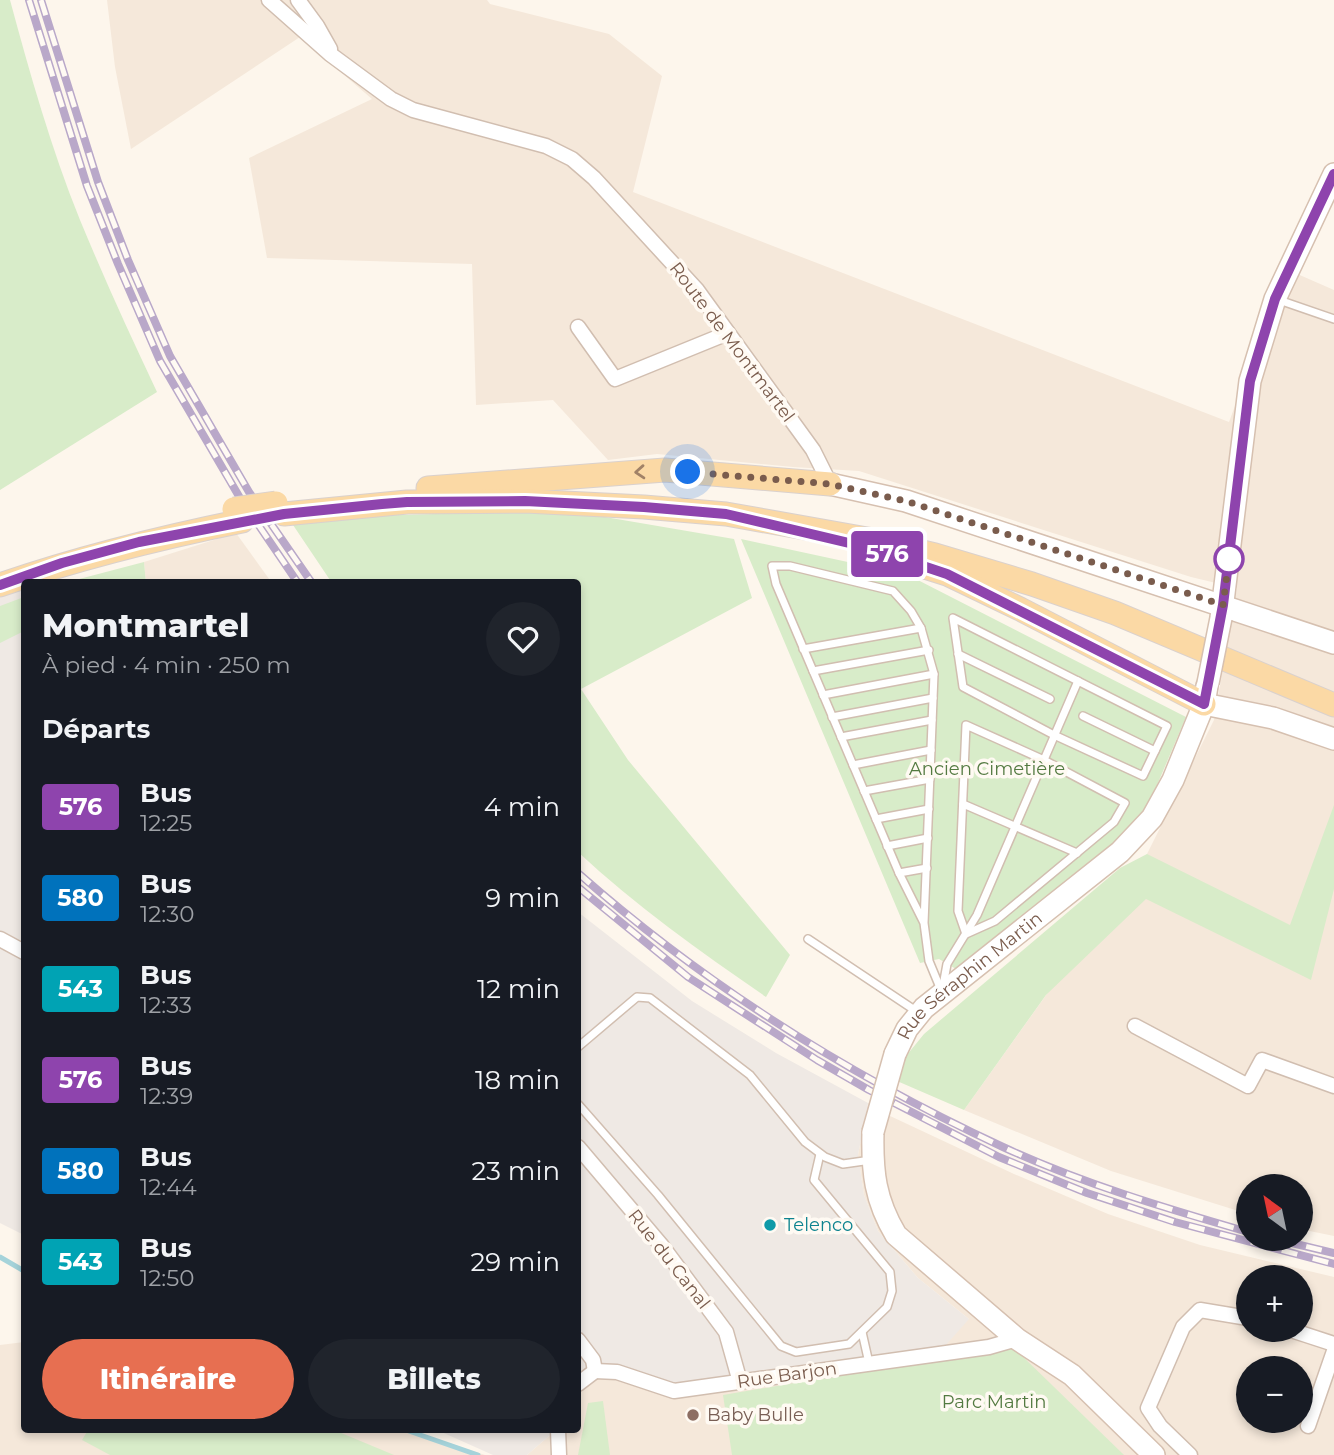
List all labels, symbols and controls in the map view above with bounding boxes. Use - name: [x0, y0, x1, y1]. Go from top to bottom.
- street label: Route de Montmartel: [665, 258, 799, 426]
- your location: [670, 454, 705, 489]
- one-way arrow: [634, 464, 645, 479]
- line badge: 576: [847, 531, 927, 577]
- text: 576: [865, 539, 909, 568]
- unlabelled marker: [1214, 544, 1244, 574]
- button: heart: [486, 602, 560, 676]
- text: Montmartel: [42, 605, 249, 645]
- text: À pied · 4 min · 250 m: [42, 651, 291, 679]
- text: Départs: [42, 713, 150, 745]
- park label: Ancien Cimetière: [909, 758, 1065, 780]
- text: Bus: [140, 777, 192, 809]
- text: 4 min: [484, 791, 560, 823]
- text: 576: [59, 792, 102, 821]
- text: 12:25: [140, 809, 192, 837]
- text: Bus: [140, 868, 192, 900]
- text: 9 min: [485, 882, 560, 914]
- text: 580: [57, 883, 104, 912]
- text: 12:30: [140, 900, 194, 928]
- street label: Rue Séraphin Martin: [893, 907, 1047, 1043]
- text: Bus: [140, 959, 192, 991]
- text: 12 min: [477, 973, 560, 1005]
- text: 543: [58, 974, 103, 1003]
- text: 12:33: [140, 991, 192, 1019]
- text: Bus: [140, 1050, 192, 1082]
- text: 18 min: [475, 1064, 560, 1096]
- text: 576: [59, 1065, 102, 1094]
- text: 12:39: [140, 1082, 193, 1110]
- text: Bus: [140, 1141, 192, 1173]
- text: 23 min: [472, 1155, 560, 1187]
- text: 580: [57, 1156, 104, 1185]
- text: 12:44: [140, 1173, 197, 1201]
- north arrow: [1236, 1174, 1312, 1251]
- map controls: [1236, 1174, 1313, 1433]
- street label: Rue du Canal: [623, 1205, 715, 1313]
- place label: Telenco: [784, 1214, 853, 1236]
- marker: Telenco: [762, 1217, 778, 1233]
- text: Bus: [140, 1232, 192, 1264]
- text: 29 min: [470, 1246, 560, 1278]
- text: 543: [58, 1247, 103, 1276]
- text: 12:50: [140, 1264, 195, 1292]
- button: +: [1236, 1265, 1313, 1342]
- button: Itinéraire: [42, 1339, 294, 1419]
- button: Billets: [308, 1339, 560, 1419]
- button: −: [1236, 1356, 1313, 1433]
- street label: Rue Barjon: [736, 1357, 838, 1393]
- park label: Parc Martin: [942, 1391, 1046, 1413]
- place label: Baby Bulle: [707, 1404, 804, 1426]
- marker: Baby Bulle: [685, 1407, 701, 1423]

